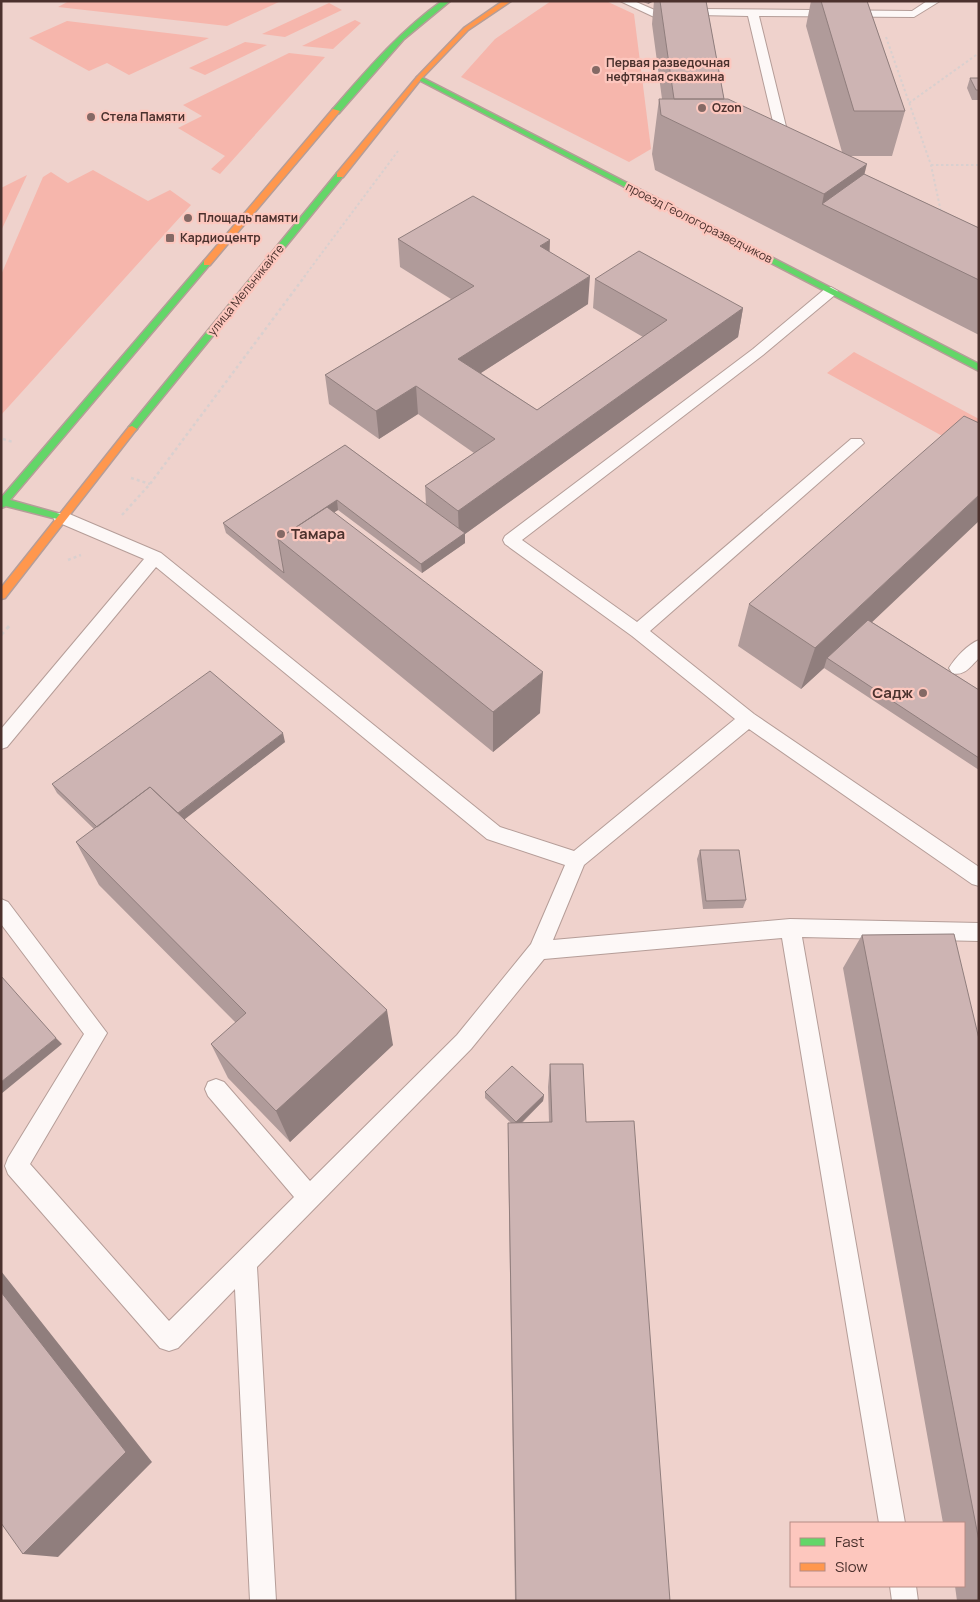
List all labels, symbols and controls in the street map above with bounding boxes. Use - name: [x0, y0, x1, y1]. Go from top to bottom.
- place label: Первая разведочная нефтяная скважина: [606, 54, 730, 85]
- marker: Первая разведочная нефтяная скважина: [590, 64, 602, 76]
- place label: Ozon: [712, 99, 742, 116]
- marker: Ozon: [696, 102, 708, 114]
- place label: Стела Памяти: [101, 108, 185, 125]
- marker: Стела Памяти: [85, 111, 97, 123]
- street label: проезд Геологоразведчиков: [623, 178, 776, 267]
- place label: Площадь памяти: [198, 209, 298, 226]
- marker: Площадь памяти: [182, 212, 194, 224]
- place label: Кардиоцентр: [180, 229, 261, 246]
- marker: Кардиоцентр: [164, 232, 176, 244]
- street label: улица Мельникайте: [203, 240, 288, 339]
- place label: Тамара: [291, 523, 345, 544]
- marker: Тамара: [275, 528, 287, 540]
- place label: Садж: [872, 682, 914, 703]
- marker: Садж: [917, 687, 929, 699]
- legend: [790, 1522, 965, 1587]
- text: Fast: [835, 1531, 864, 1552]
- text: Slow: [835, 1556, 868, 1577]

